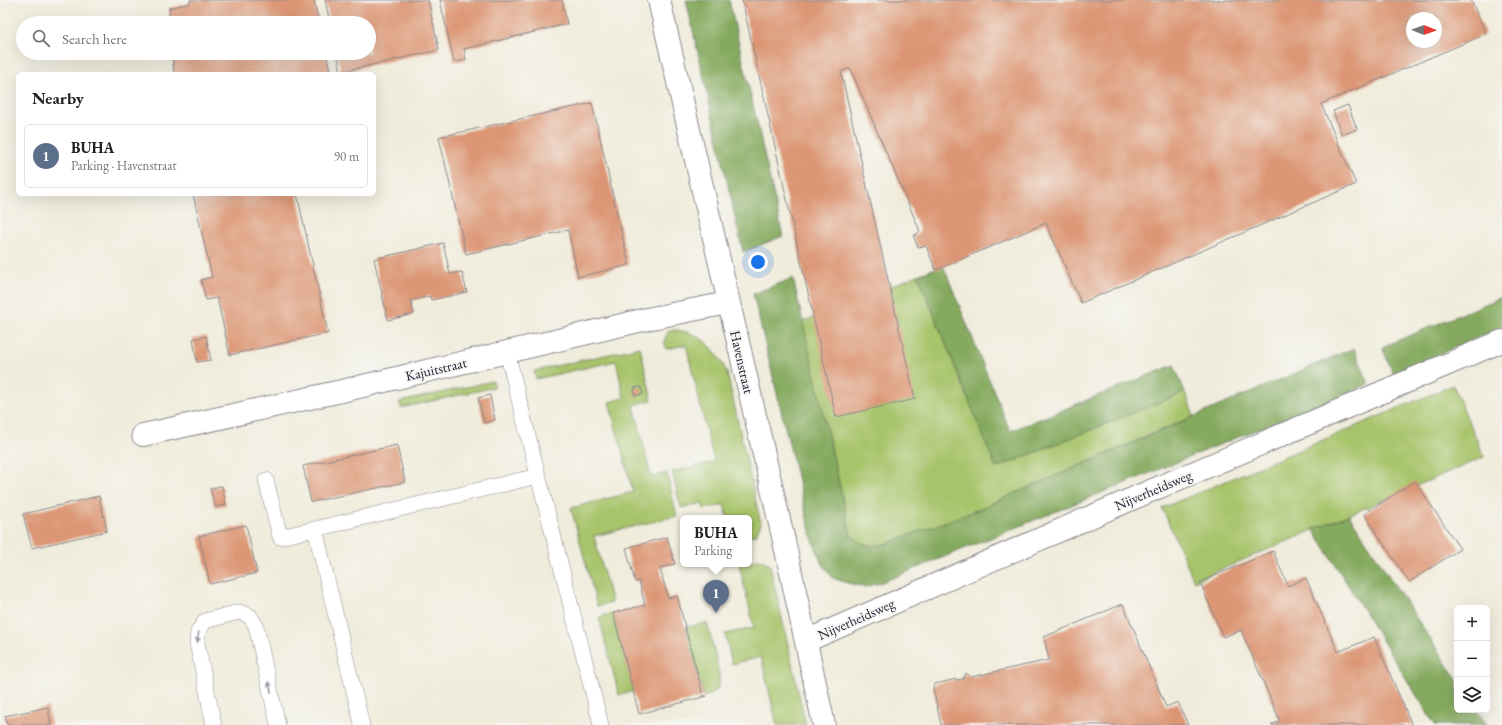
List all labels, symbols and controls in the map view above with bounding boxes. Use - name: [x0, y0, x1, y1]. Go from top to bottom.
- north arrow: [1406, 12, 1442, 48]
- search box: [16, 16, 376, 60]
- icon: search: [30, 27, 52, 49]
- text: Search here: [62, 29, 127, 48]
- text: Nearby: [32, 87, 84, 109]
- text: BUHA: [71, 138, 114, 157]
- text: 1: [43, 148, 49, 165]
- text: 90 m: [334, 148, 359, 165]
- text: Parking · Havenstraat: [71, 157, 177, 174]
- your location: [748, 252, 768, 272]
- street label: Havenstraat: [726, 329, 758, 396]
- street label: Kajuitstraat: [404, 353, 469, 385]
- street label: Nijverheidsweg: [1112, 465, 1195, 514]
- popup: [680, 515, 752, 567]
- text: BUHA: [694, 523, 738, 542]
- text: Parking: [694, 542, 732, 559]
- pin: 1: [703, 580, 729, 613]
- street label: Nijverheidsweg: [815, 594, 898, 644]
- map controls: [1454, 605, 1490, 713]
- button: +: [1454, 605, 1490, 641]
- one-way arrow: [195, 631, 201, 643]
- button: −: [1454, 641, 1490, 677]
- button: layers: [1454, 677, 1490, 713]
- one-way arrow: [266, 681, 272, 693]

